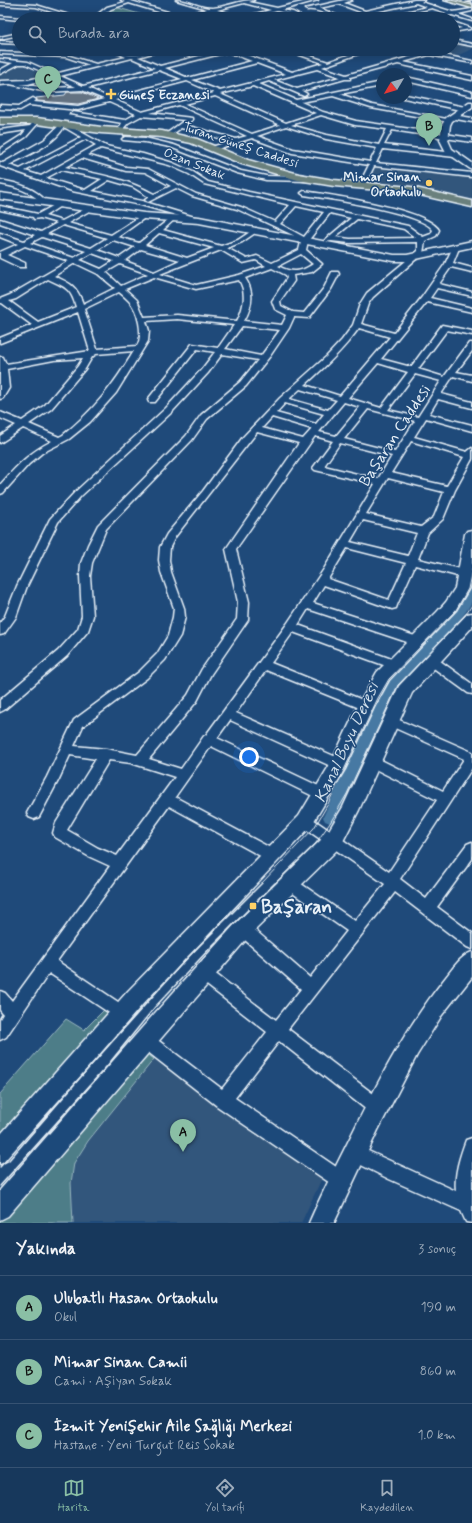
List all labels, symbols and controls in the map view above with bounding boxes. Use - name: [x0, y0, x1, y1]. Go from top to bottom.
- search box: [12, 12, 460, 56]
- icon: search: [26, 23, 48, 45]
- text: Burada ara: [58, 24, 130, 44]
- pin: C: [35, 66, 61, 99]
- north arrow: [376, 68, 412, 104]
- place label: Güneş Eczanesi: [119, 87, 210, 104]
- marker: Güneş Eczanesi: [106, 89, 116, 99]
- pin: B: [416, 113, 442, 146]
- street label: Turan Güneş Caddesi: [181, 119, 300, 172]
- street label: Ozan Sokak: [161, 144, 229, 185]
- place label: Mimar Sinan Ortaokulu: [343, 169, 422, 201]
- marker: Mimar Sinan Ortaokulu: [424, 178, 434, 188]
- street label: Başaran Caddesi: [354, 381, 436, 491]
- water label: Kanal Boyu Deresi: [309, 677, 385, 806]
- your location: [239, 747, 259, 767]
- place label: Başaran: [261, 895, 332, 920]
- marker: Başaran: [248, 901, 258, 911]
- pin: A: [170, 1119, 196, 1152]
- text: Yakında: [16, 1238, 76, 1260]
- text: 3 sonuç: [418, 1241, 456, 1258]
- text: Ulubatlı Hasan Ortaokulu: [54, 1289, 217, 1309]
- text: A: [25, 1299, 33, 1316]
- text: 190 m: [421, 1299, 456, 1316]
- text: Okul: [54, 1309, 77, 1326]
- text: Mimar Sinan Camii: [54, 1353, 188, 1373]
- text: B: [25, 1363, 33, 1380]
- text: 860 m: [420, 1363, 456, 1380]
- text: Cami · Aşiyan Sokak: [54, 1373, 172, 1390]
- text: İzmit Yenişehir Aile Sağlığı Merkezi: [54, 1417, 292, 1437]
- text: C: [24, 1427, 34, 1444]
- text: 1.0 km: [418, 1427, 456, 1444]
- text: Hastane · Yeni Turgut Reis Sokak: [54, 1437, 235, 1454]
- tab: Harita: [58, 1477, 89, 1515]
- tab: Yol tarifi: [205, 1477, 244, 1515]
- tab: Kaydedilen: [360, 1477, 414, 1515]

